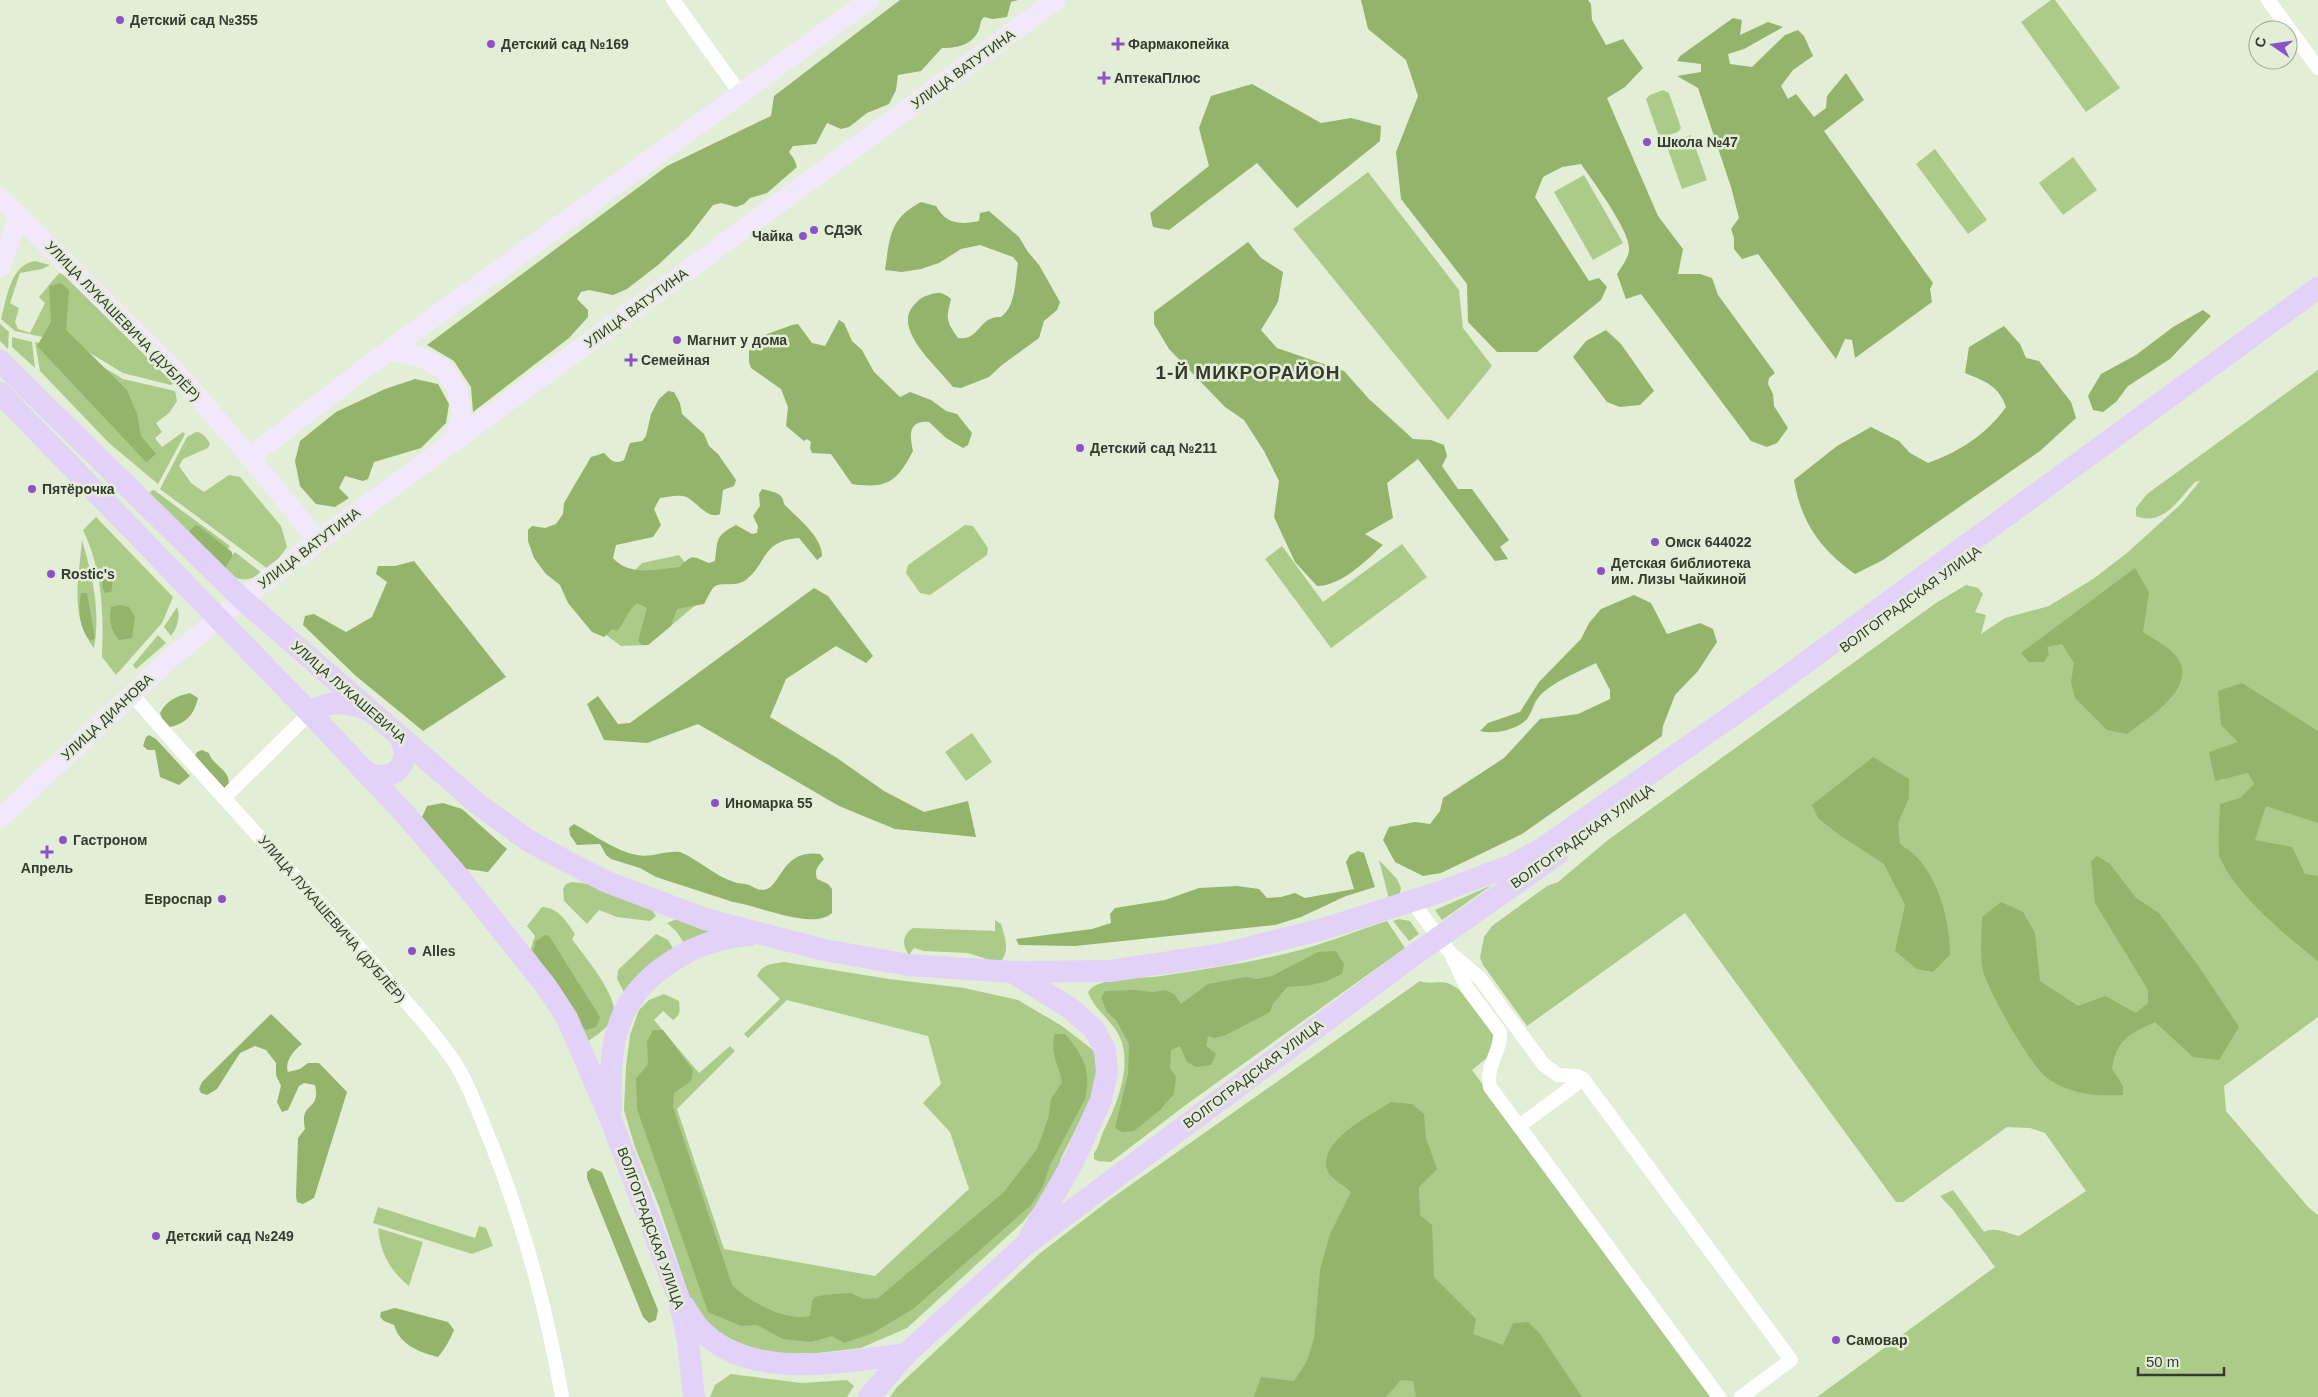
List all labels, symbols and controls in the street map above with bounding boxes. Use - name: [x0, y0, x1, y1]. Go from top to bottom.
- place label: Детский сад №355: [130, 12, 258, 28]
- marker: Детский сад №355: [114, 14, 126, 26]
- north arrow: [2248, 20, 2298, 70]
- street label: УЛИЦА ВАТУТИНА: [908, 26, 1018, 112]
- text: С: [2251, 35, 2269, 49]
- place label: Детский сад №169: [501, 36, 629, 52]
- place label: Фармакопейка: [1128, 36, 1229, 52]
- marker: Детский сад №169: [485, 38, 497, 50]
- marker: Фармакопейка: [1112, 38, 1124, 50]
- place label: АптекаПлюс: [1114, 70, 1201, 86]
- marker: АптекаПлюс: [1098, 72, 1110, 84]
- place label: Школа №47: [1657, 134, 1738, 150]
- marker: Школа №47: [1641, 136, 1653, 148]
- place label: СДЭК: [824, 222, 863, 238]
- marker: СДЭК: [808, 224, 820, 236]
- place label: Чайка: [752, 228, 793, 244]
- marker: Чайка: [797, 230, 809, 242]
- street label: УЛИЦА ЛУКАШЕВИЧА (ДУБЛЁР): [42, 238, 204, 404]
- street label: УЛИЦА ВАТУТИНА: [581, 265, 691, 351]
- place label: Магнит у дома: [687, 332, 787, 348]
- marker: Магнит у дома: [671, 334, 683, 346]
- place label: Семейная: [641, 352, 710, 368]
- marker: Семейная: [625, 354, 637, 366]
- district label: 1-Й МИКРОРАЙОН: [1156, 362, 1341, 383]
- place label: Детский сад №211: [1090, 440, 1217, 456]
- marker: Детский сад №211: [1074, 442, 1086, 454]
- place label: Пятёрочка: [42, 481, 115, 497]
- marker: Пятёрочка: [26, 483, 38, 495]
- street label: УЛИЦА ВАТУТИНА: [255, 504, 364, 592]
- place label: Омск 644022: [1665, 534, 1752, 550]
- marker: Омск 644022: [1649, 536, 1661, 548]
- street label: ВОЛГОГРАДСКАЯ УЛИЦА: [1836, 542, 1984, 656]
- place label: Детская библиотека им. Лизы Чайкиной: [1611, 555, 1751, 587]
- marker: Детская библиотека им. Лизы Чайкиной: [1595, 565, 1607, 577]
- place label: Rostic's: [61, 566, 115, 582]
- marker: Rostic's: [45, 568, 57, 580]
- street label: УЛИЦА ЛУКАШЕВИЧА: [288, 638, 410, 747]
- street label: УЛИЦА ДИАНОВА: [58, 670, 157, 764]
- street label: ВОЛГОГРАДСКАЯ УЛИЦА: [1507, 780, 1657, 892]
- place label: Иномарка 55: [725, 795, 813, 811]
- marker: Иномарка 55: [709, 797, 721, 809]
- place label: Гастроном: [73, 832, 147, 848]
- street label: УЛИЦА ЛУКАШЕВИЧА (ДУБЛЁР): [255, 832, 409, 1006]
- marker: Гастроном: [57, 834, 69, 846]
- marker: Апрель: [41, 846, 53, 858]
- place label: Апрель: [21, 860, 74, 876]
- place label: Евроспар: [145, 891, 212, 907]
- marker: Евроспар: [216, 893, 228, 905]
- place label: Alles: [422, 943, 456, 959]
- marker: Alles: [406, 945, 418, 957]
- street label: ВОЛГОГРАДСКАЯ УЛИЦА: [1180, 1016, 1327, 1132]
- street label: ВОЛГОГРАДСКАЯ УЛИЦА: [614, 1145, 688, 1312]
- place label: Детский сад №249: [166, 1228, 294, 1244]
- marker: Детский сад №249: [150, 1230, 162, 1242]
- place label: Самовар: [1846, 1332, 1908, 1348]
- marker: Самовар: [1830, 1334, 1842, 1346]
- scale bar: [2138, 1344, 2224, 1376]
- text: 50 m: [2146, 1353, 2179, 1370]

